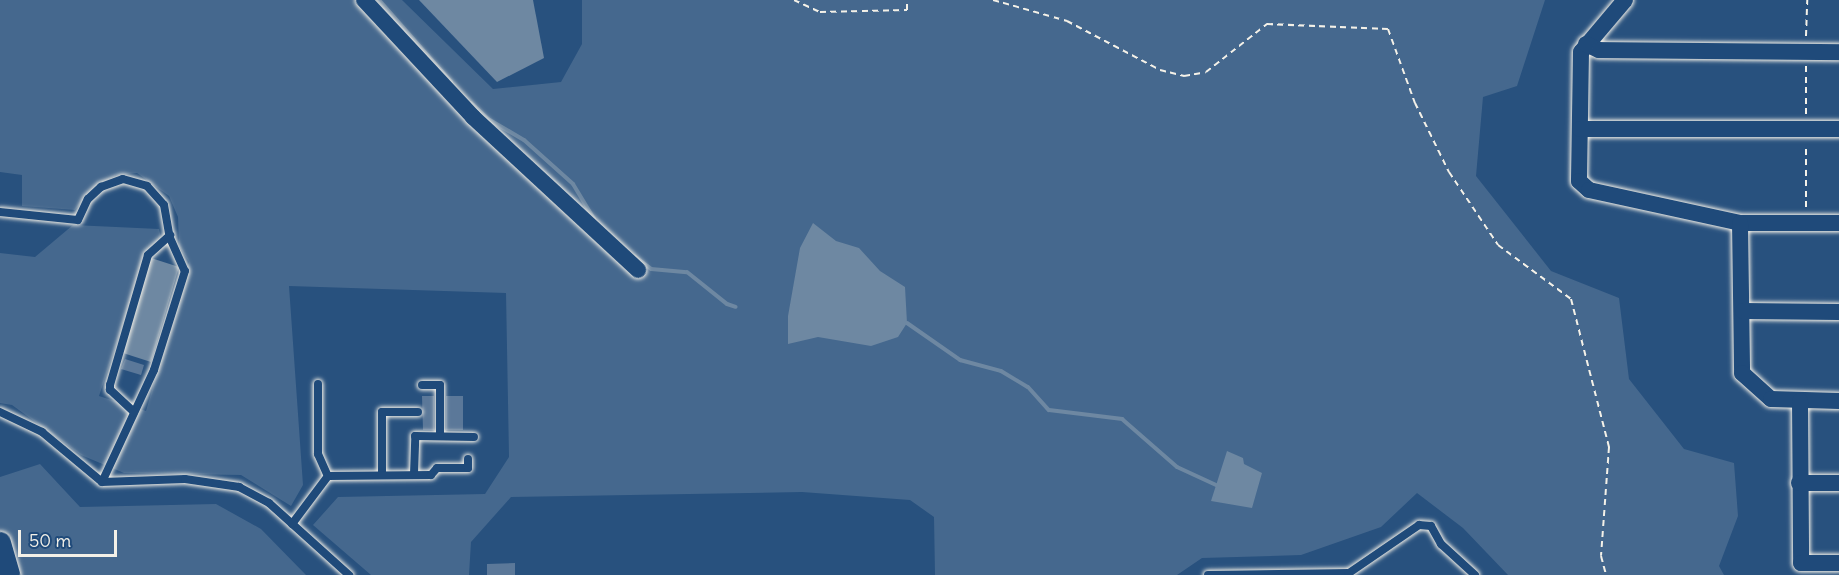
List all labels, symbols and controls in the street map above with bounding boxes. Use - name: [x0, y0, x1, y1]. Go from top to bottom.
- scale bar: [21, 518, 120, 556]
- text: 50 m: [29, 529, 71, 552]

